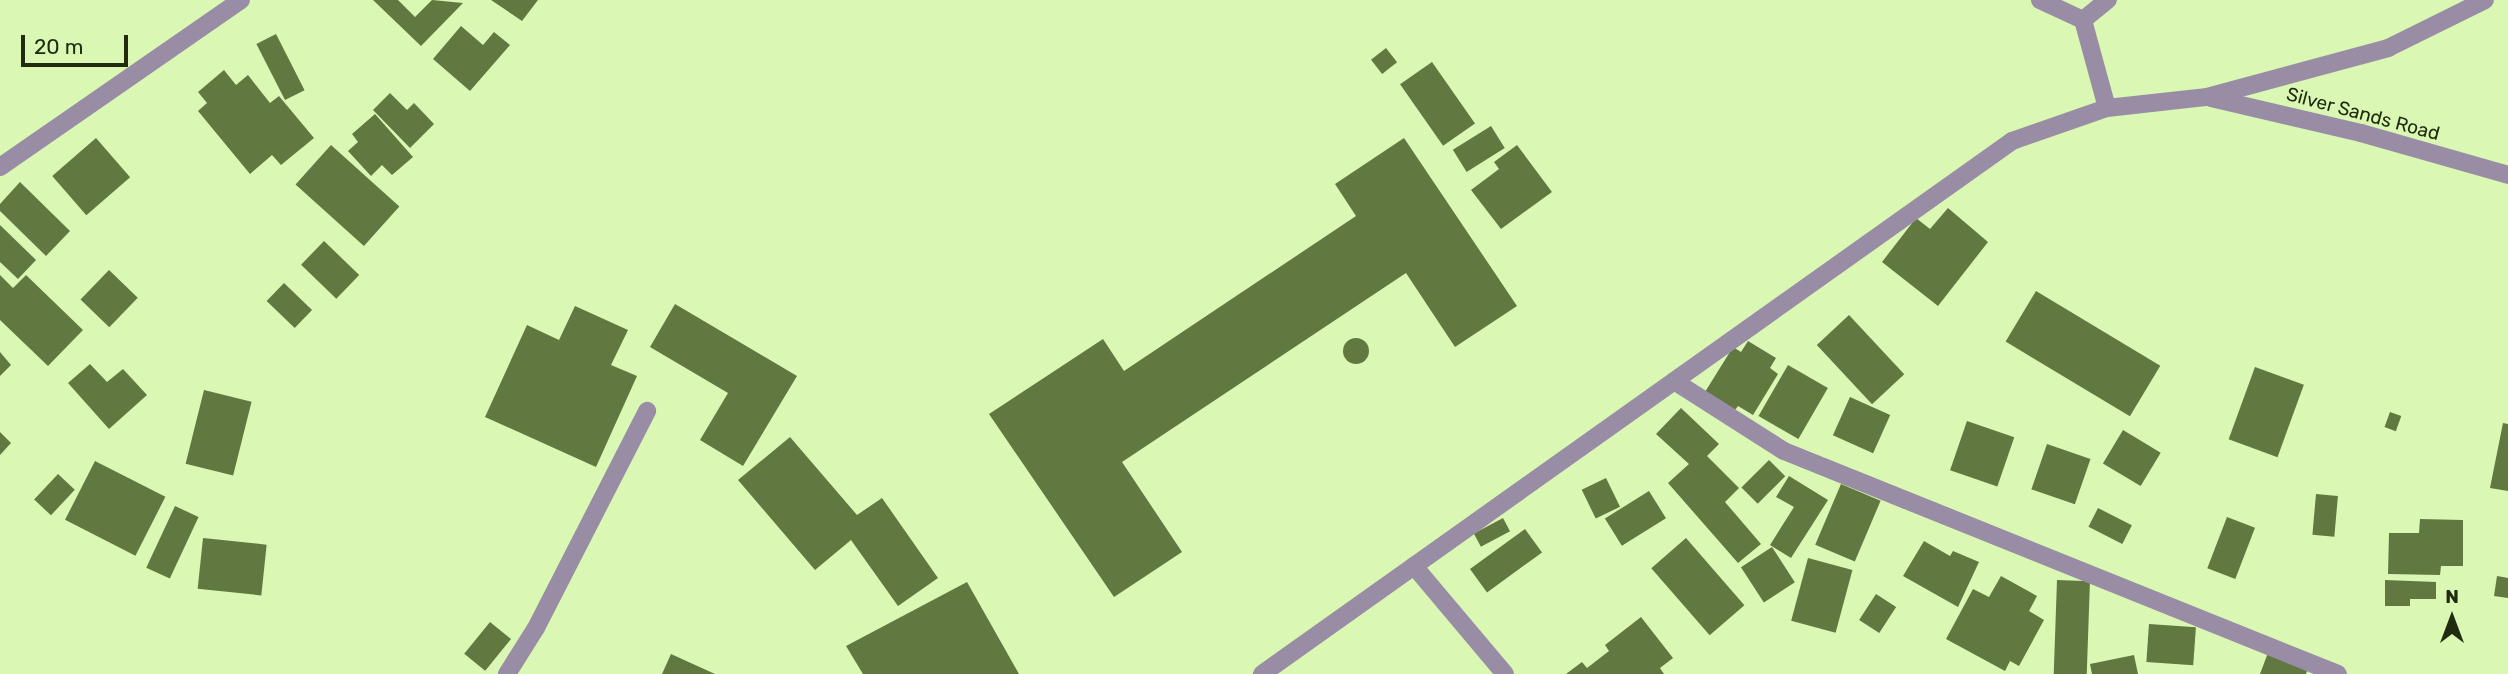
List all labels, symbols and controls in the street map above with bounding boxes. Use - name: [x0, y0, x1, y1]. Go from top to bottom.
- scale bar: [24, 21, 131, 65]
- text: 20 m: [34, 34, 83, 59]
- street label: Silver Sands Road: [2284, 83, 2442, 145]
- north arrow: [2417, 583, 2487, 653]
- text: N: [2445, 585, 2459, 608]

